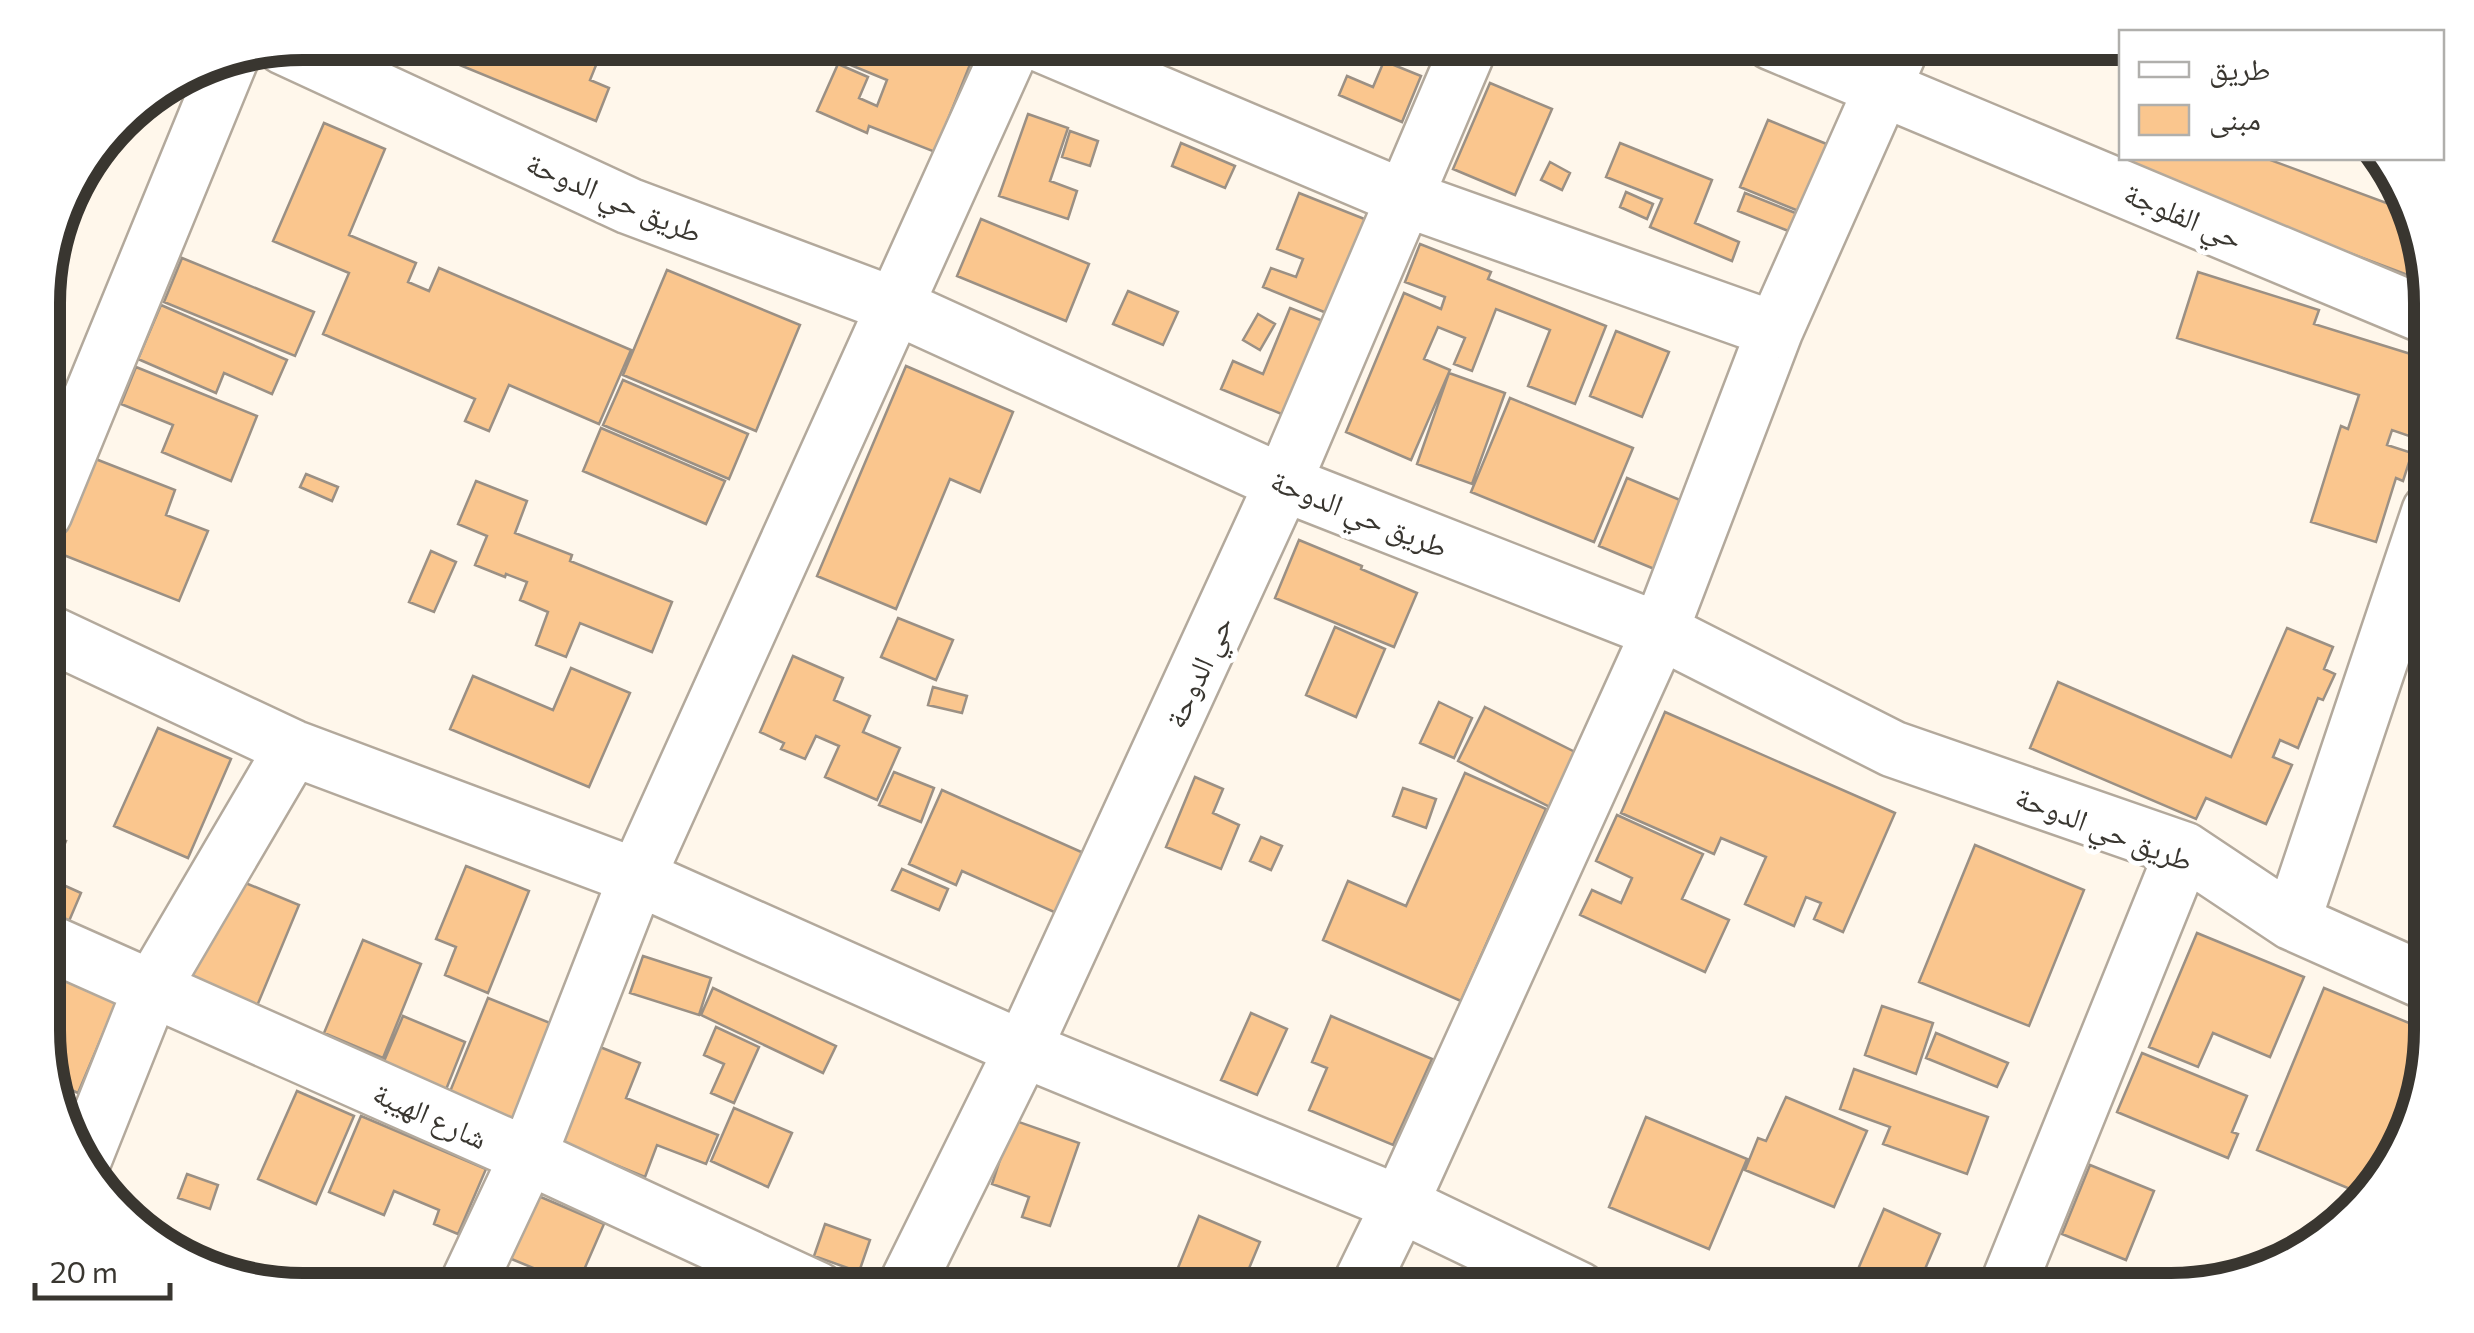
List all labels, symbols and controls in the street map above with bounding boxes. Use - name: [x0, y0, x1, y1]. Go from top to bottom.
- legend: [2119, 30, 2444, 160]
- text: طريق: [2209, 49, 2270, 88]
- text: مبنى: [2209, 99, 2261, 138]
- street label: طريق حي الدوحة: [519, 142, 708, 257]
- street label: حي الفلوجة: [2116, 173, 2249, 262]
- street label: طريق حي الدوحة: [1263, 460, 1454, 571]
- street label: حي الدوحة: [1155, 609, 1246, 736]
- street label: طريق حي الدوحة: [2008, 776, 2199, 885]
- street label: شارع الهيبة: [367, 1073, 494, 1158]
- scale bar: [35, 1238, 170, 1300]
- text: 20 m: [50, 1252, 118, 1289]

